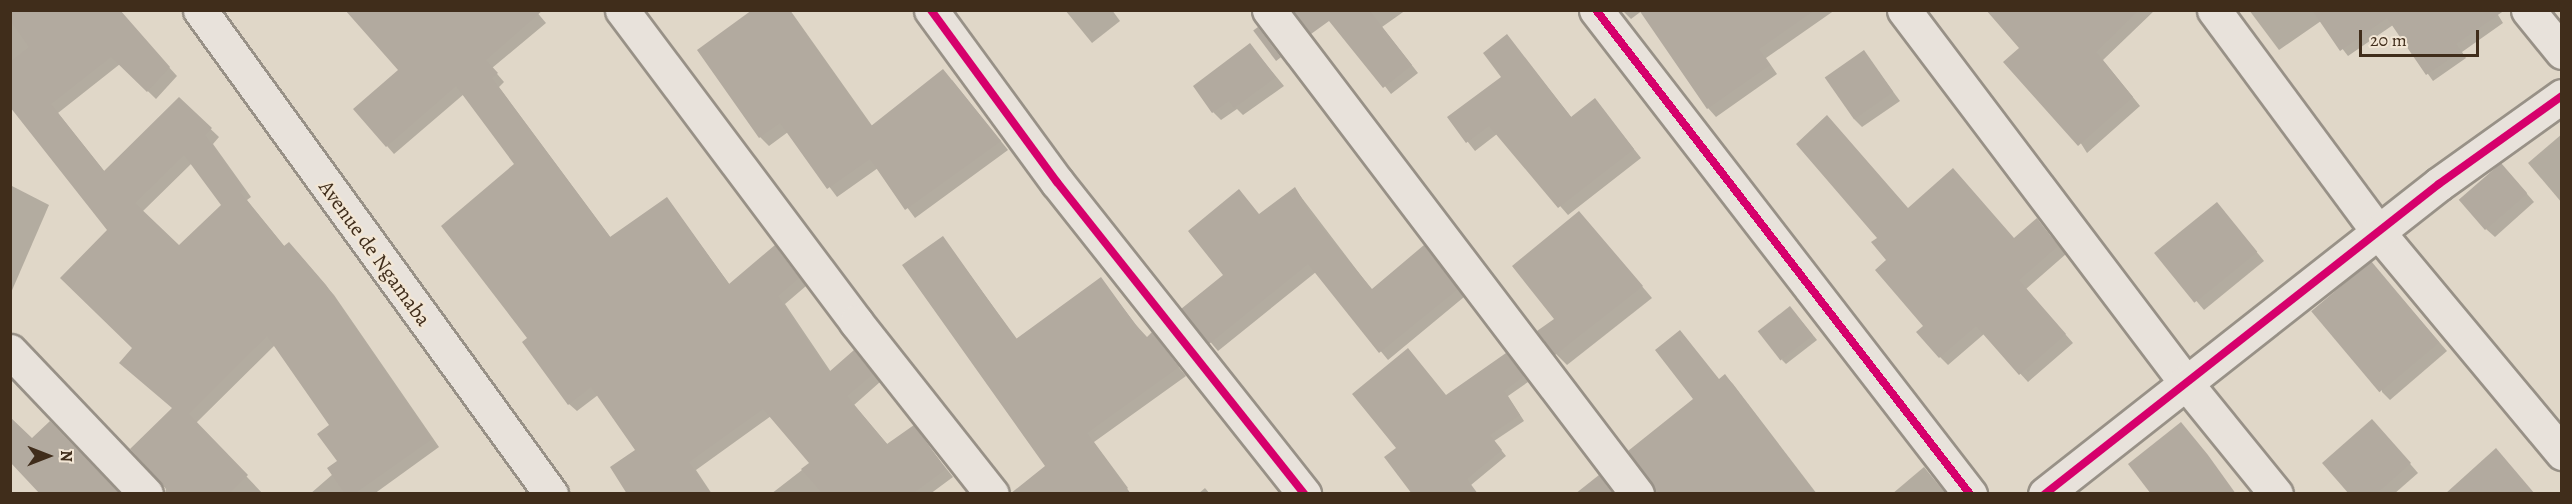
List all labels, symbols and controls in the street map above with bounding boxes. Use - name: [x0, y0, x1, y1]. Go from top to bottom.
- scale bar: [2362, 18, 2482, 56]
- text: 20 m: [2370, 28, 2407, 52]
- street label: Avenue de Ngamaba: [314, 175, 436, 331]
- north arrow: [18, 426, 78, 486]
- text: N: [55, 450, 77, 462]

